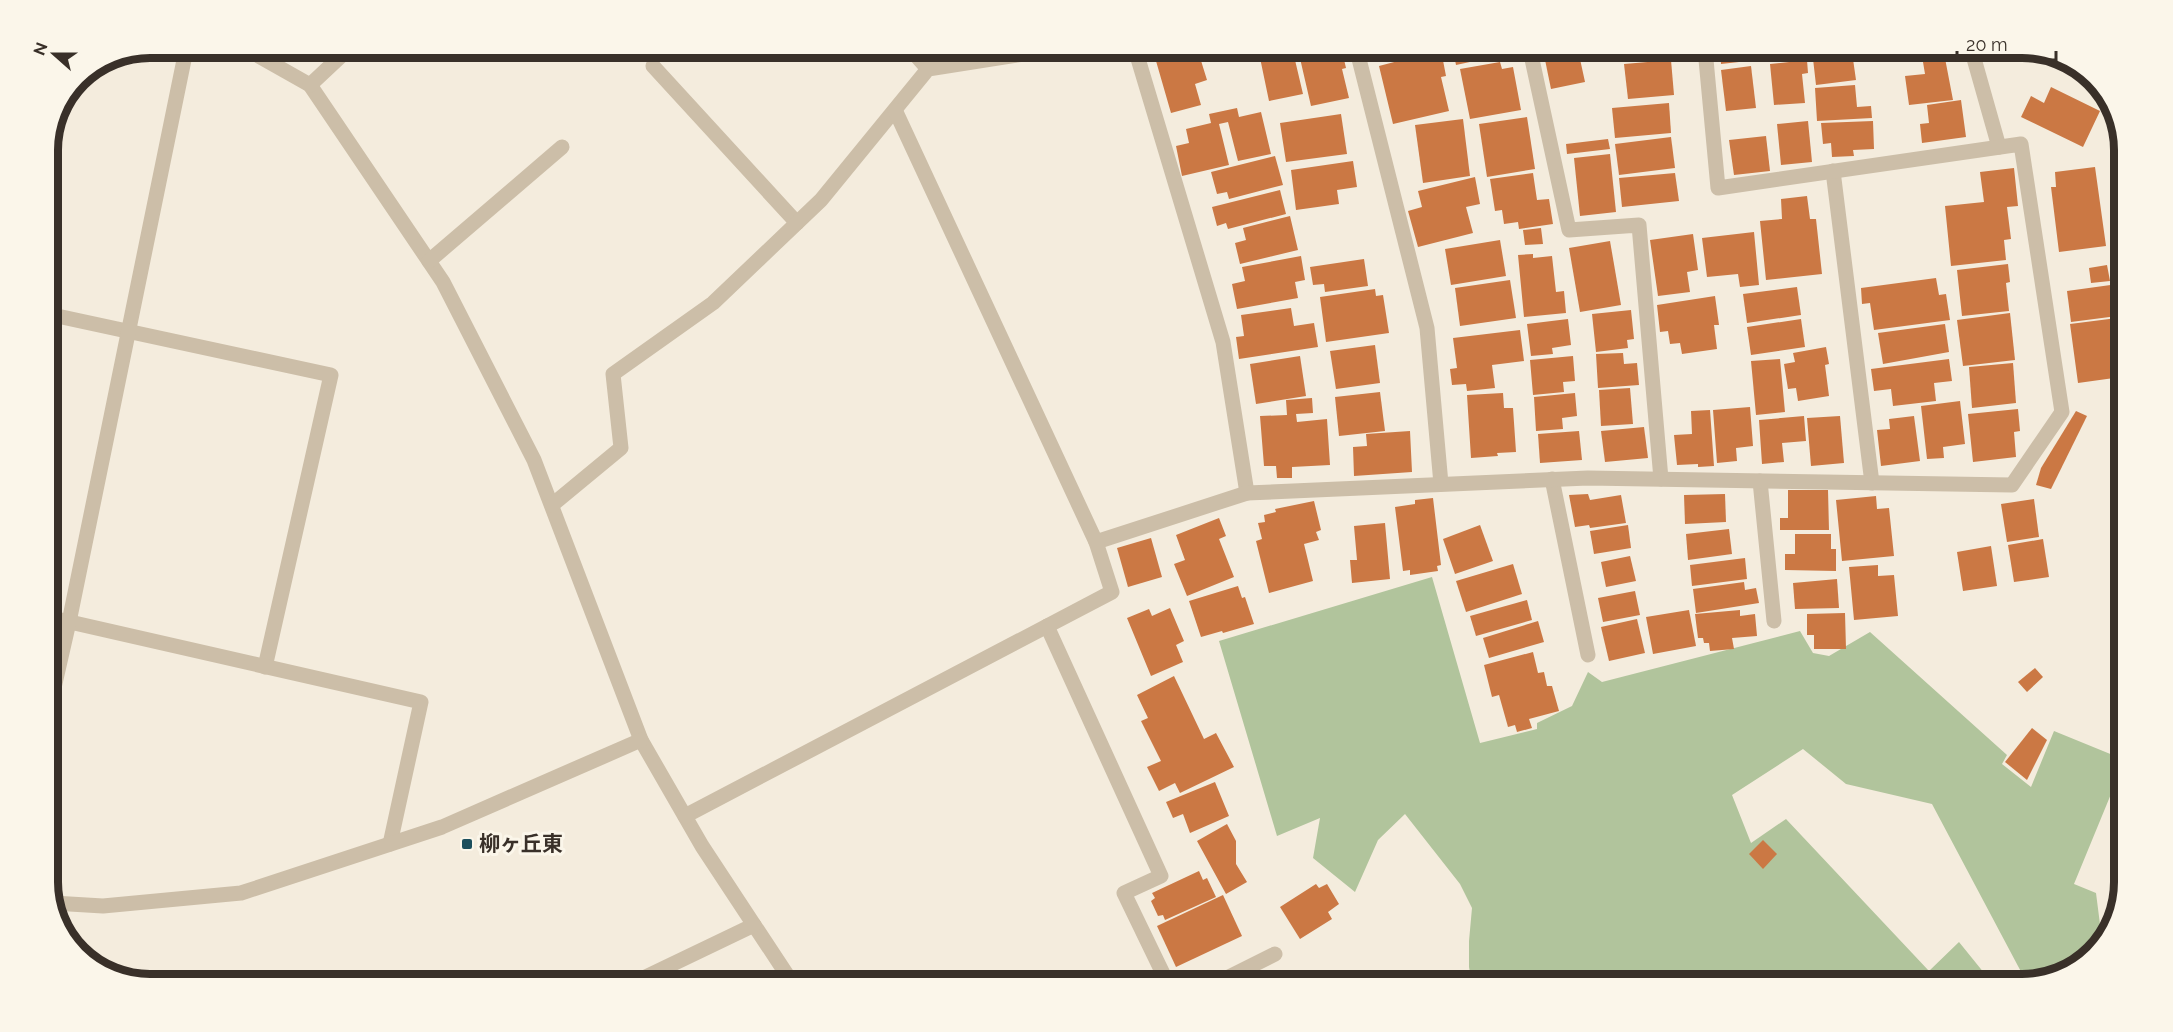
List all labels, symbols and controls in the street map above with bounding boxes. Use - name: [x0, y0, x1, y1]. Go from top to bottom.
- north arrow: [24, 24, 84, 84]
- scale bar: [1957, 24, 2056, 62]
- text: 20 m: [1966, 34, 2008, 55]
- text: N: [29, 40, 52, 58]
- place label: 柳ヶ丘東: [479, 831, 563, 856]
- marker: 柳ヶ丘東: [460, 837, 474, 851]

